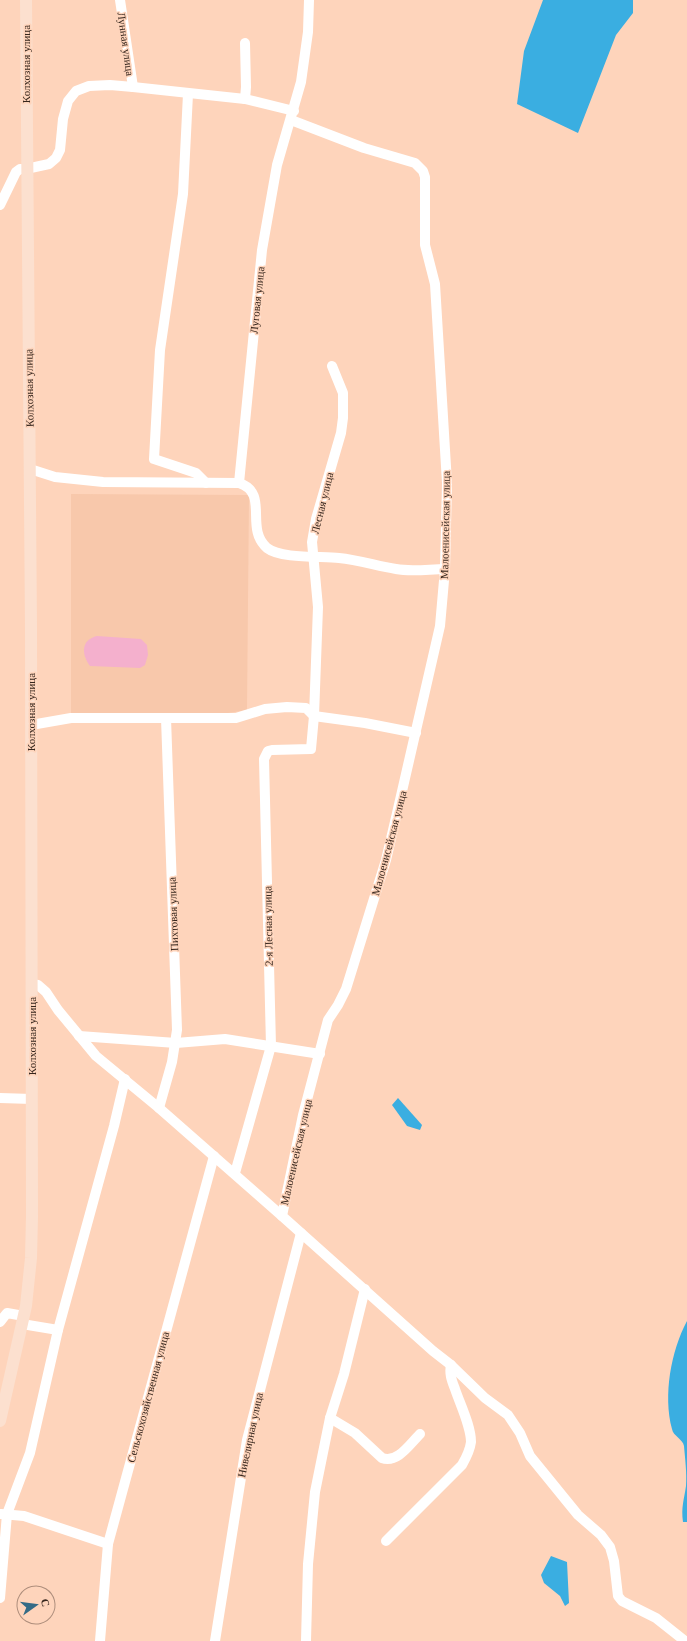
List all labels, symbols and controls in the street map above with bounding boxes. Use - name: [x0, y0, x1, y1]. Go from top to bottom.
- street label: Лунная улица: [116, 11, 136, 77]
- street label: Колхозная улица: [20, 25, 32, 103]
- street label: Луговая улица: [248, 266, 266, 334]
- street label: Колхозная улица: [22, 349, 36, 427]
- street label: Лесная улица: [309, 471, 335, 535]
- street label: Малоенисейская улица: [438, 471, 452, 579]
- street label: Колхозная улица: [25, 673, 37, 751]
- street label: Малоенисейская улица: [369, 789, 409, 897]
- street label: Пихтовая улица: [166, 877, 180, 951]
- street label: 2-я Лесная улица: [261, 886, 275, 966]
- street label: Колхозная улица: [26, 997, 38, 1075]
- street label: Малоенисейская улица: [278, 1098, 314, 1206]
- street label: Сельскохозяйственная улица: [125, 1330, 171, 1464]
- street label: Нивелирная улица: [235, 1391, 265, 1479]
- north arrow: [16, 1585, 56, 1625]
- text: С: [39, 1597, 52, 1608]

